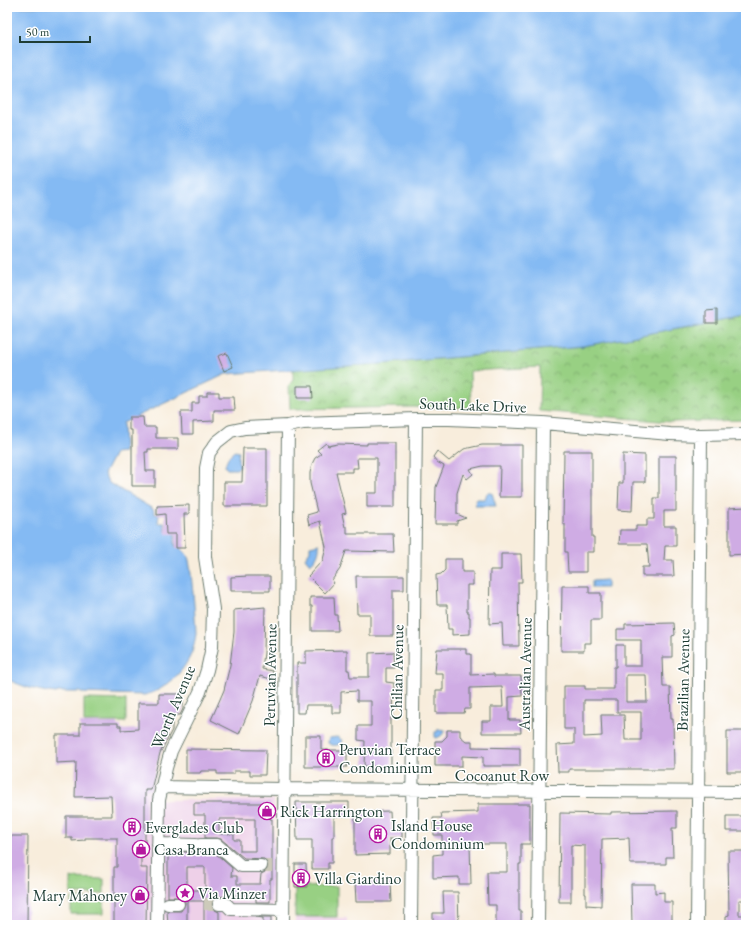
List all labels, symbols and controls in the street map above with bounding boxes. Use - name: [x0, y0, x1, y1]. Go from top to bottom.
- scale bar: [20, 18, 90, 44]
- text: 50 m: [26, 24, 50, 40]
- street label: South Lake Drive: [419, 393, 527, 417]
- street label: Australian Avenue: [513, 617, 536, 732]
- street label: Peruvian Avenue: [259, 623, 281, 727]
- street label: Chilian Avenue: [386, 624, 408, 720]
- street label: Brazilian Avenue: [672, 629, 694, 731]
- street label: Worth Avenue: [146, 662, 200, 752]
- place label: Peruvian Terrace Condominium: [339, 739, 441, 778]
- building icon: Peruvian Terrace Condominium: [316, 748, 336, 768]
- street label: Cocoanut Row: [455, 765, 550, 786]
- shop icon: Rick Harrington: [257, 801, 277, 821]
- place label: Rick Harrington: [280, 801, 384, 822]
- place label: Island House Condominium: [391, 815, 485, 854]
- building icon: Everglades Club: [122, 817, 142, 837]
- place label: Everglades Club: [145, 817, 244, 838]
- building icon: Island House Condominium: [368, 824, 388, 844]
- shop icon: Casa Branca: [131, 839, 151, 859]
- place label: Casa Branca: [154, 839, 229, 860]
- building icon: Villa Giardino: [291, 868, 311, 888]
- place label: Villa Giardino: [314, 868, 401, 889]
- place icon: Via Minzer: [175, 883, 195, 903]
- place label: Via Minzer: [198, 883, 267, 904]
- place label: Mary Mahoney: [33, 885, 128, 906]
- shop icon: Mary Mahoney: [130, 885, 150, 905]

